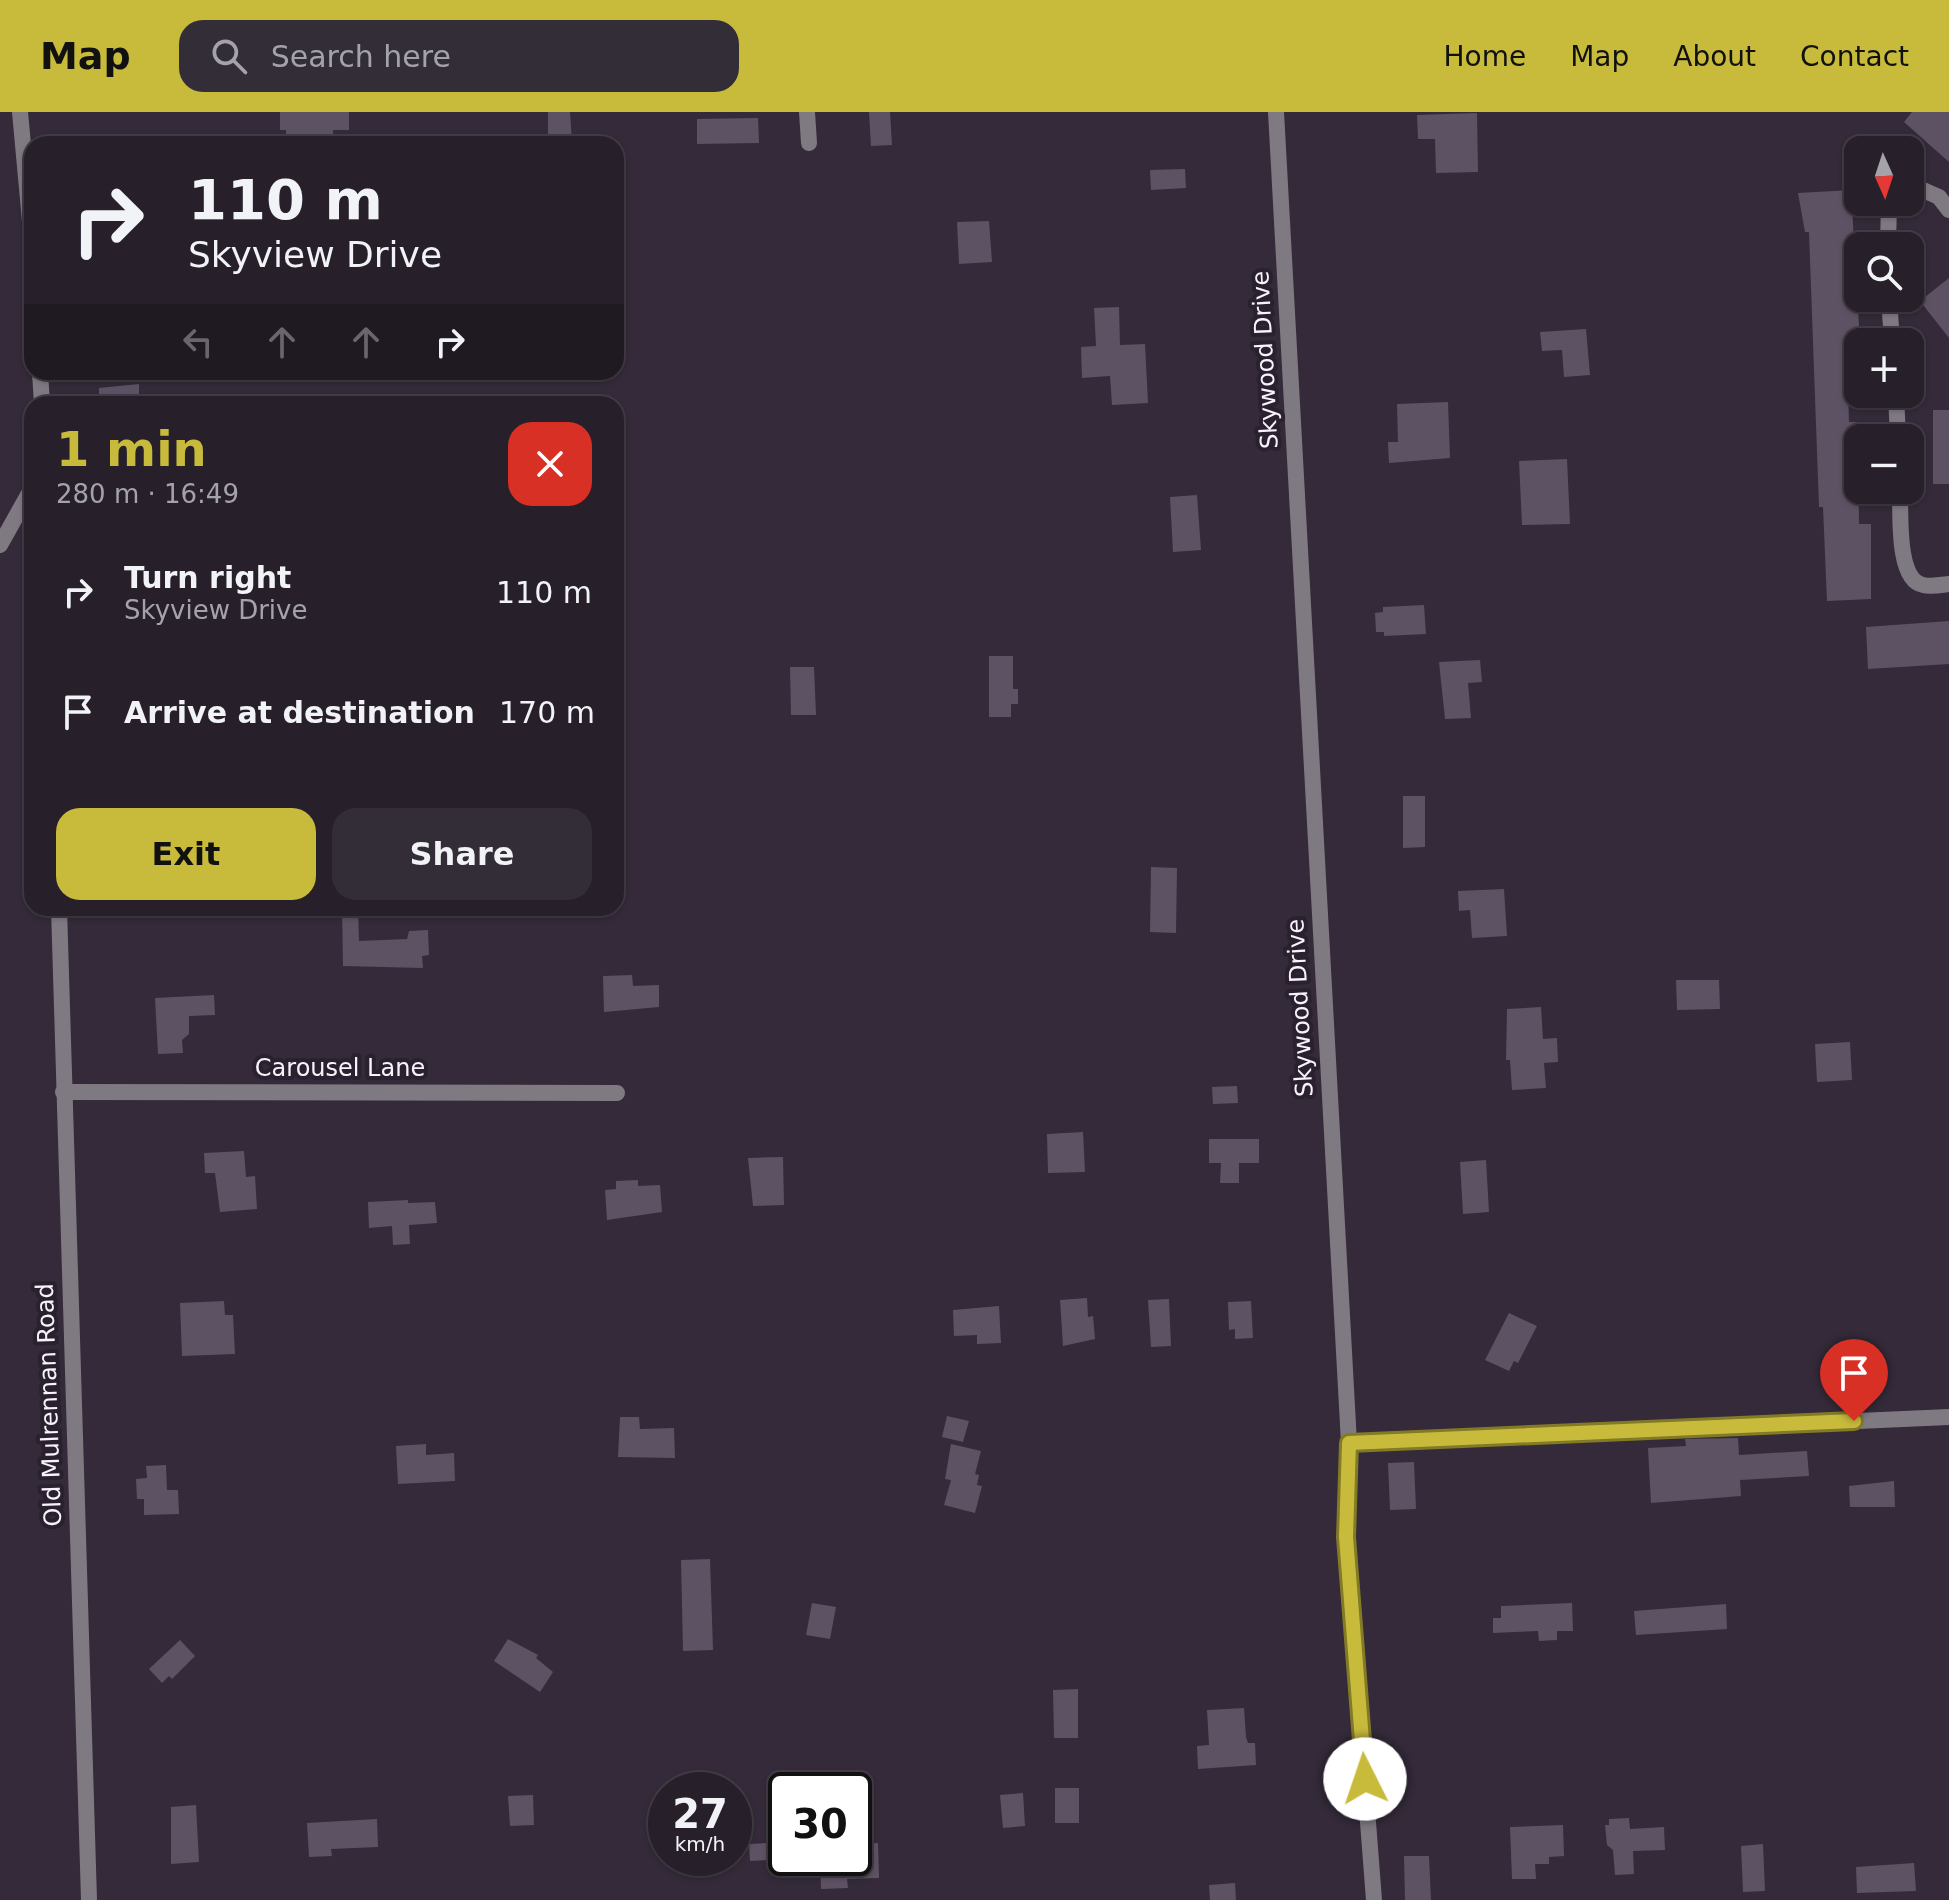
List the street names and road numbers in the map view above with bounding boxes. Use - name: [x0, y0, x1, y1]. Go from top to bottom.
- street label: Skywood Drive: [1246, 270, 1284, 450]
- street label: Skywood Drive: [1281, 918, 1319, 1098]
- street label: Carousel Lane: [255, 1054, 425, 1082]
- street label: Old Mulrennan Road: [31, 1283, 67, 1527]

